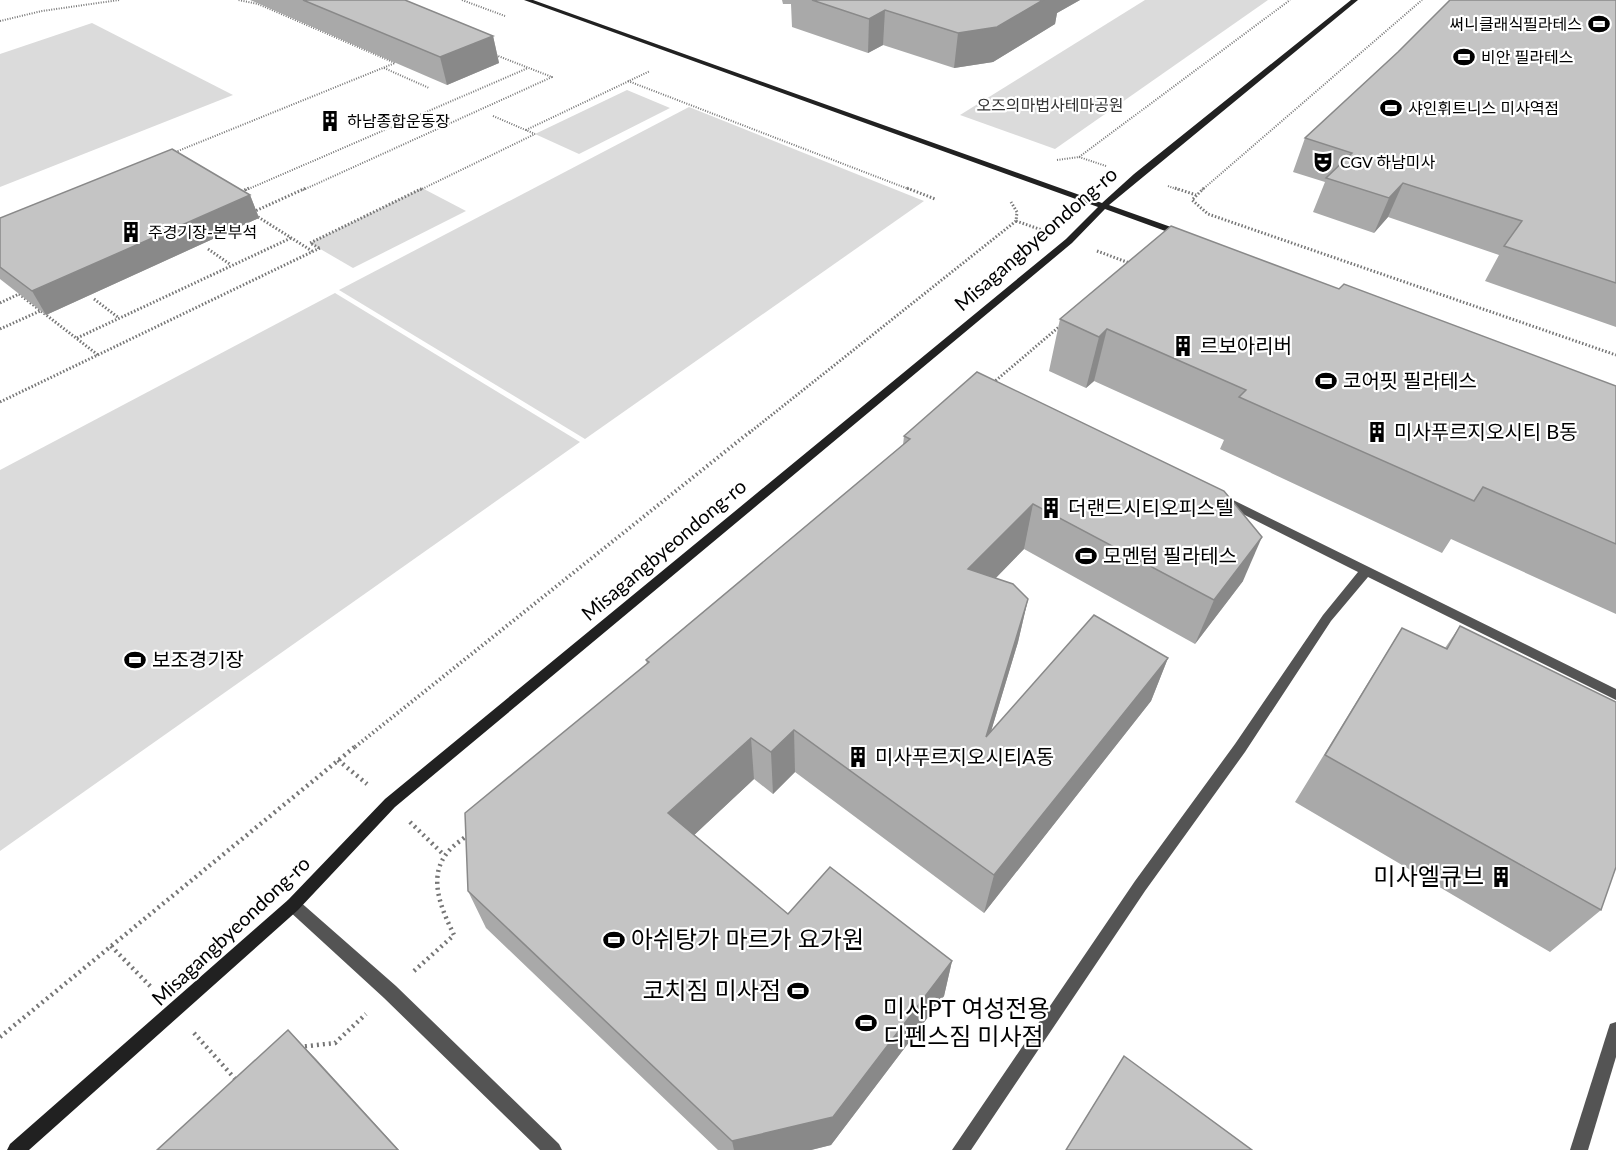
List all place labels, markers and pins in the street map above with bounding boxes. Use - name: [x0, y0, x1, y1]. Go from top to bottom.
- sports icon: 써니클래식필라테스: [1587, 12, 1611, 36]
- place label: 써니클래식필라테스: [1450, 14, 1582, 33]
- sports icon: 비안 필라테스: [1452, 45, 1476, 69]
- place label: 비안 필라테스: [1481, 47, 1573, 66]
- sports icon: 샤인휘트니스 미사역점: [1379, 96, 1403, 120]
- place label: 샤인휘트니스 미사역점: [1408, 98, 1559, 117]
- building icon: 하남종합운동장: [318, 109, 342, 133]
- place label: 하남종합운동장: [347, 111, 450, 130]
- theatre icon: CGV 하남미사: [1311, 150, 1335, 174]
- place label: CGV 하남미사: [1340, 152, 1435, 171]
- building icon: 주경기장-본부석: [119, 220, 143, 244]
- place label: 주경기장-본부석: [148, 222, 257, 241]
- place label: 르보아리버: [1200, 333, 1292, 357]
- building icon: 르보아리버: [1171, 334, 1195, 358]
- place label: 코어핏 필라테스: [1343, 368, 1477, 392]
- sports icon: 코어핏 필라테스: [1314, 369, 1338, 393]
- place label: 미사푸르지오시티 B동: [1394, 419, 1578, 443]
- building icon: 미사푸르지오시티 B동: [1365, 420, 1389, 444]
- place label: 더랜드시티오피스텔: [1068, 495, 1234, 519]
- building icon: 더랜드시티오피스텔: [1039, 496, 1063, 520]
- place label: 모멘텀 필라테스: [1103, 543, 1237, 567]
- sports icon: 모멘텀 필라테스: [1074, 544, 1098, 568]
- place label: 보조경기장: [152, 647, 244, 671]
- sports icon: 보조경기장: [123, 648, 147, 672]
- place label: 미사푸르지오시티A동: [875, 744, 1054, 768]
- building icon: 미사푸르지오시티A동: [846, 745, 870, 769]
- place label: 미사엘큐브: [1374, 861, 1484, 890]
- building icon: 미사엘큐브: [1489, 865, 1513, 889]
- place label: 아쉬탕가 마르가 요가원: [631, 924, 864, 953]
- sports icon: 아쉬탕가 마르가 요가원: [602, 928, 626, 952]
- place label: 코치짐 미사점: [642, 975, 781, 1004]
- sports icon: 코치짐 미사점: [786, 979, 810, 1003]
- place label: 미사PT 여성전용 디펜스짐 미사점: [883, 993, 1050, 1050]
- sports icon: 미사PT 여성전용 디펜스짐 미사점: [854, 1011, 878, 1035]

